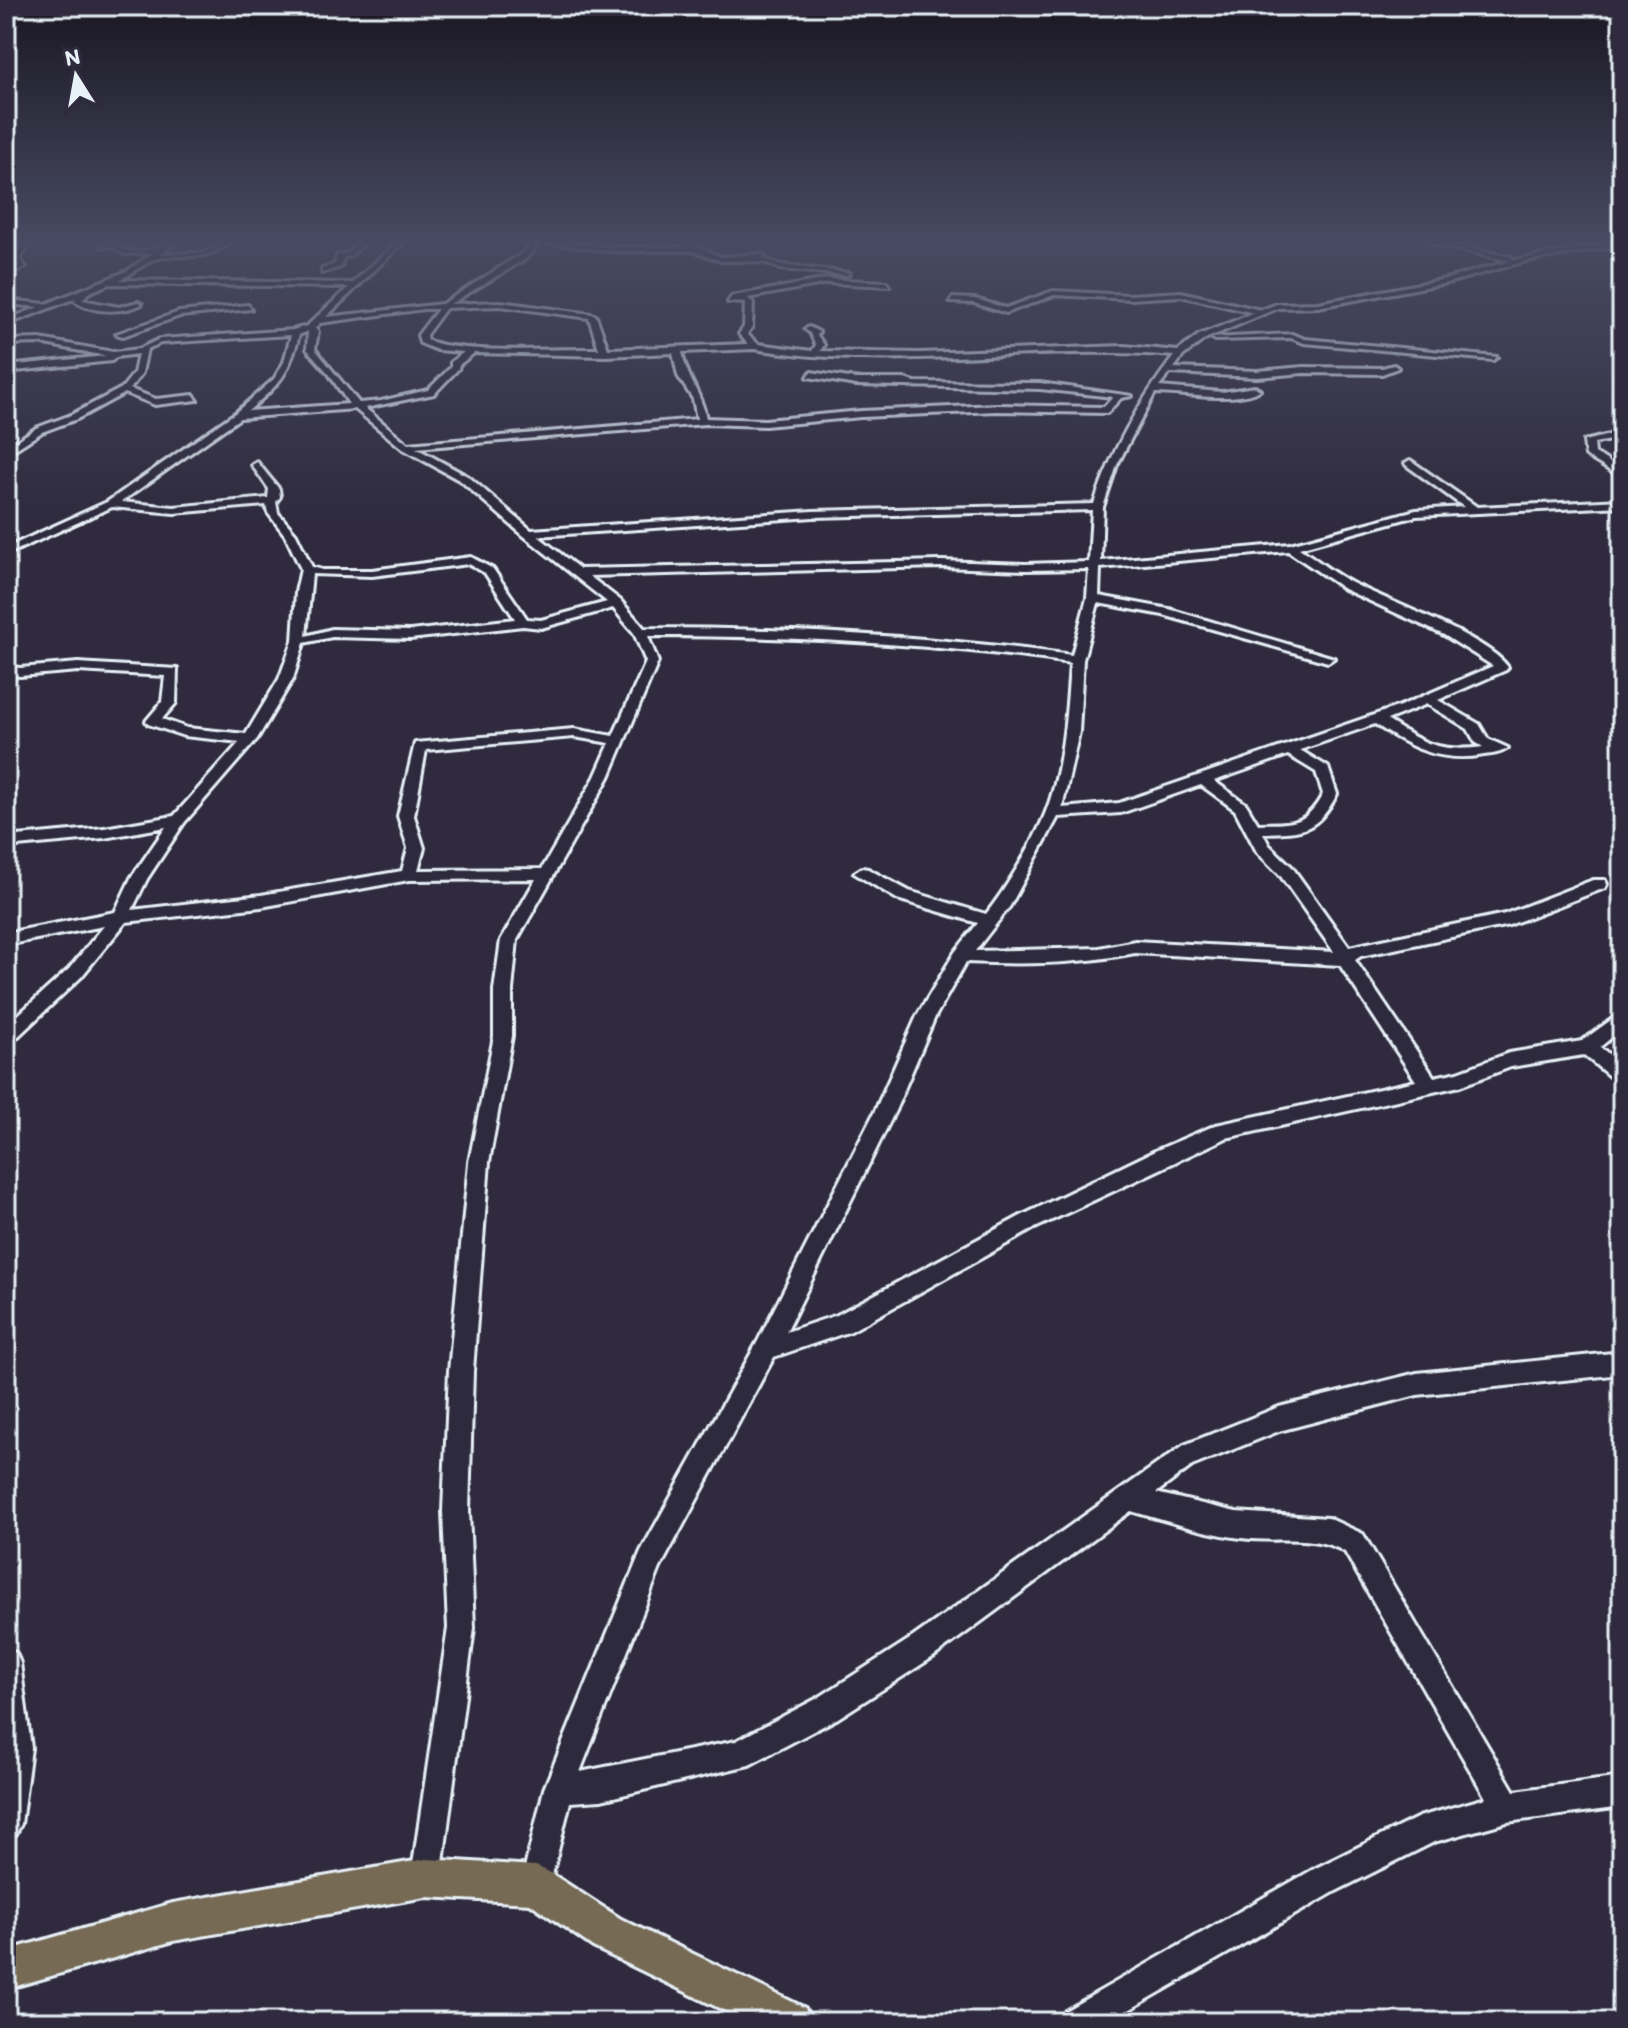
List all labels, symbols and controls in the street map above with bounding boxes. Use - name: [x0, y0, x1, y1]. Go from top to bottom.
- north arrow: [36, 36, 116, 116]
- text: N: [62, 42, 82, 72]

